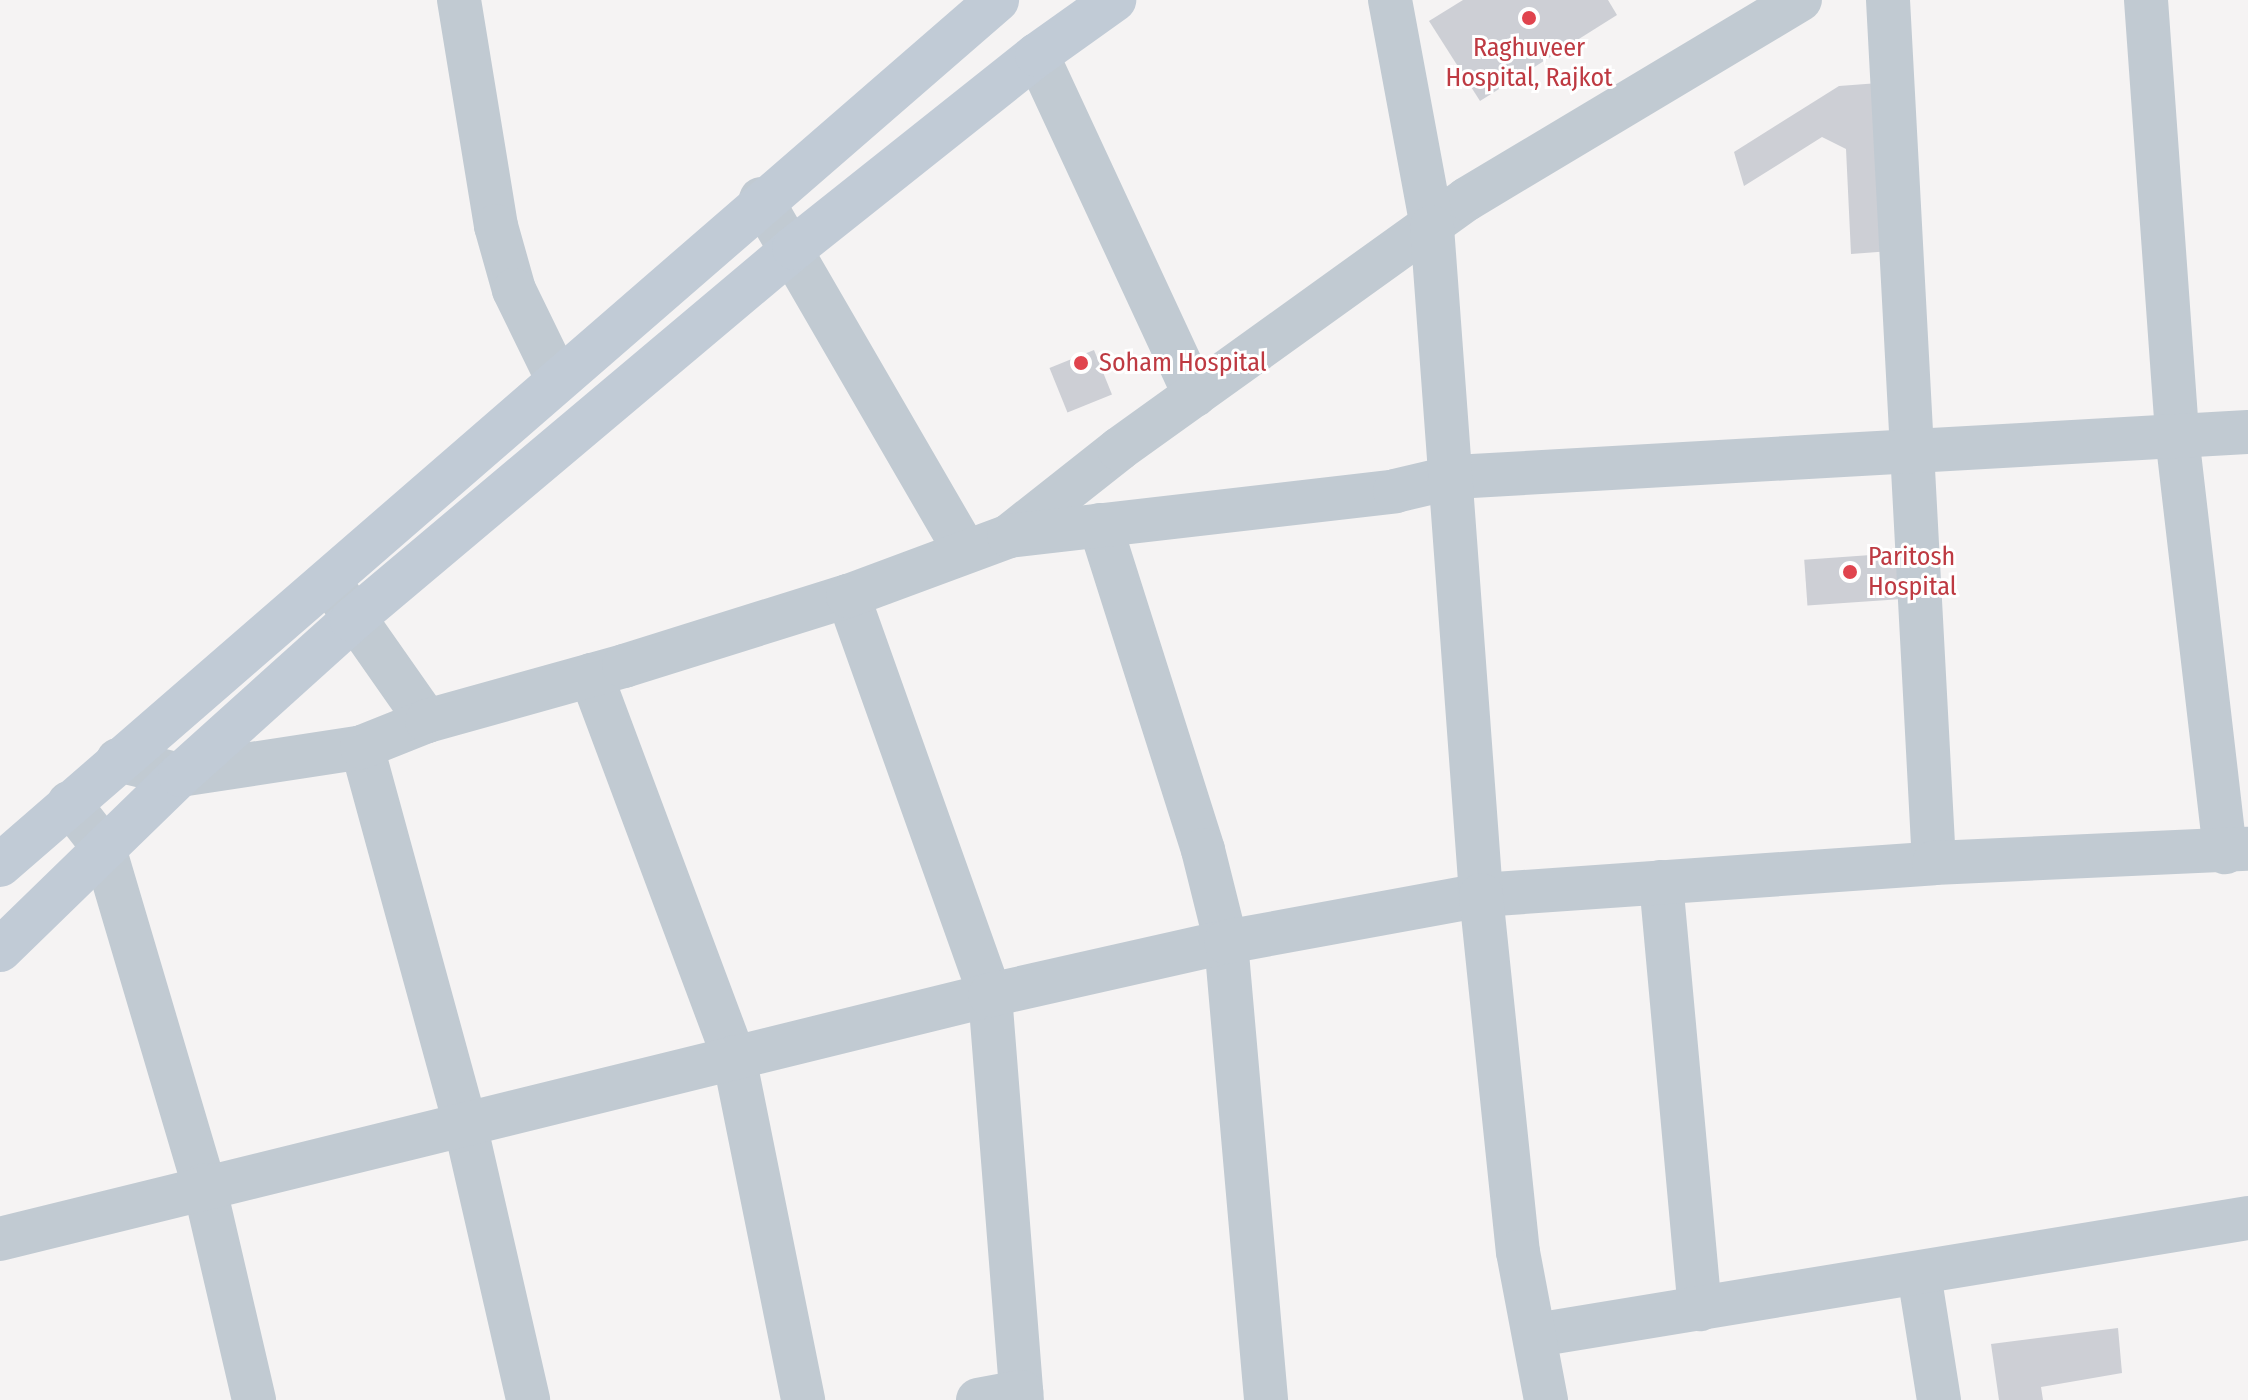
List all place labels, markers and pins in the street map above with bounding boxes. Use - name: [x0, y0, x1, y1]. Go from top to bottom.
- marker: Raghuveer Hospital, Rajkot: [1518, 7, 1540, 29]
- place label: Raghuveer Hospital, Rajkot: [1445, 32, 1613, 94]
- place label: Soham Hospital: [1099, 347, 1267, 379]
- marker: Soham Hospital: [1070, 352, 1092, 374]
- place label: Paritosh Hospital: [1868, 541, 1957, 602]
- marker: Paritosh Hospital: [1839, 561, 1861, 583]

